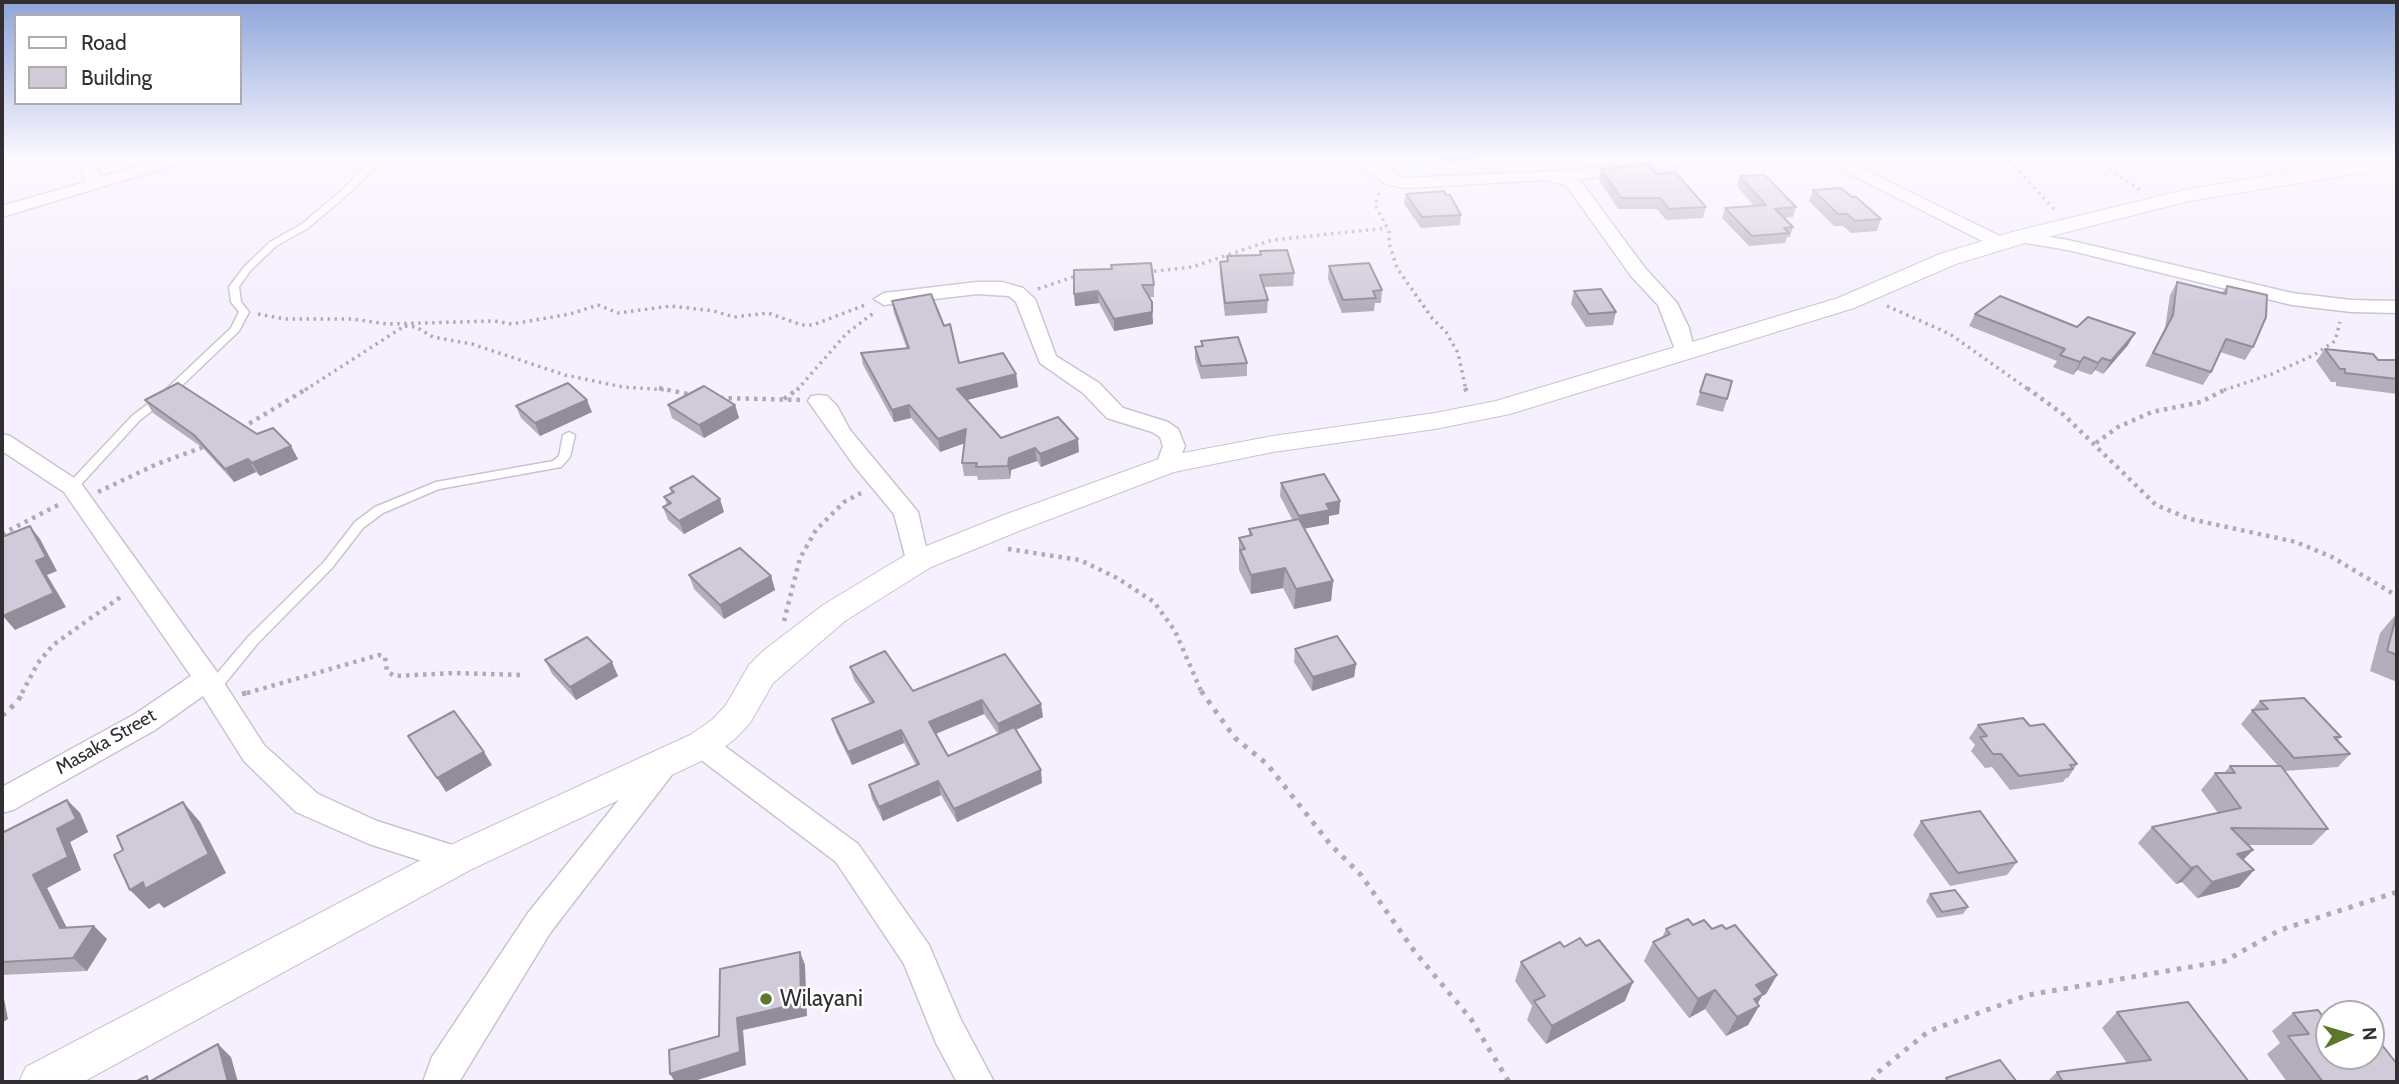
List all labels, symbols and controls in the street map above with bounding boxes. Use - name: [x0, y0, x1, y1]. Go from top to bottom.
- legend: [14, 14, 242, 105]
- text: Road: [81, 30, 127, 55]
- text: Building: [81, 65, 152, 90]
- street label: Masaka Street: [52, 704, 160, 780]
- place label: Wilayani: [780, 985, 863, 1013]
- marker: Wilayani: [758, 991, 774, 1007]
- north arrow: [2315, 1000, 2385, 1070]
- text: N: [2358, 1026, 2381, 1041]

